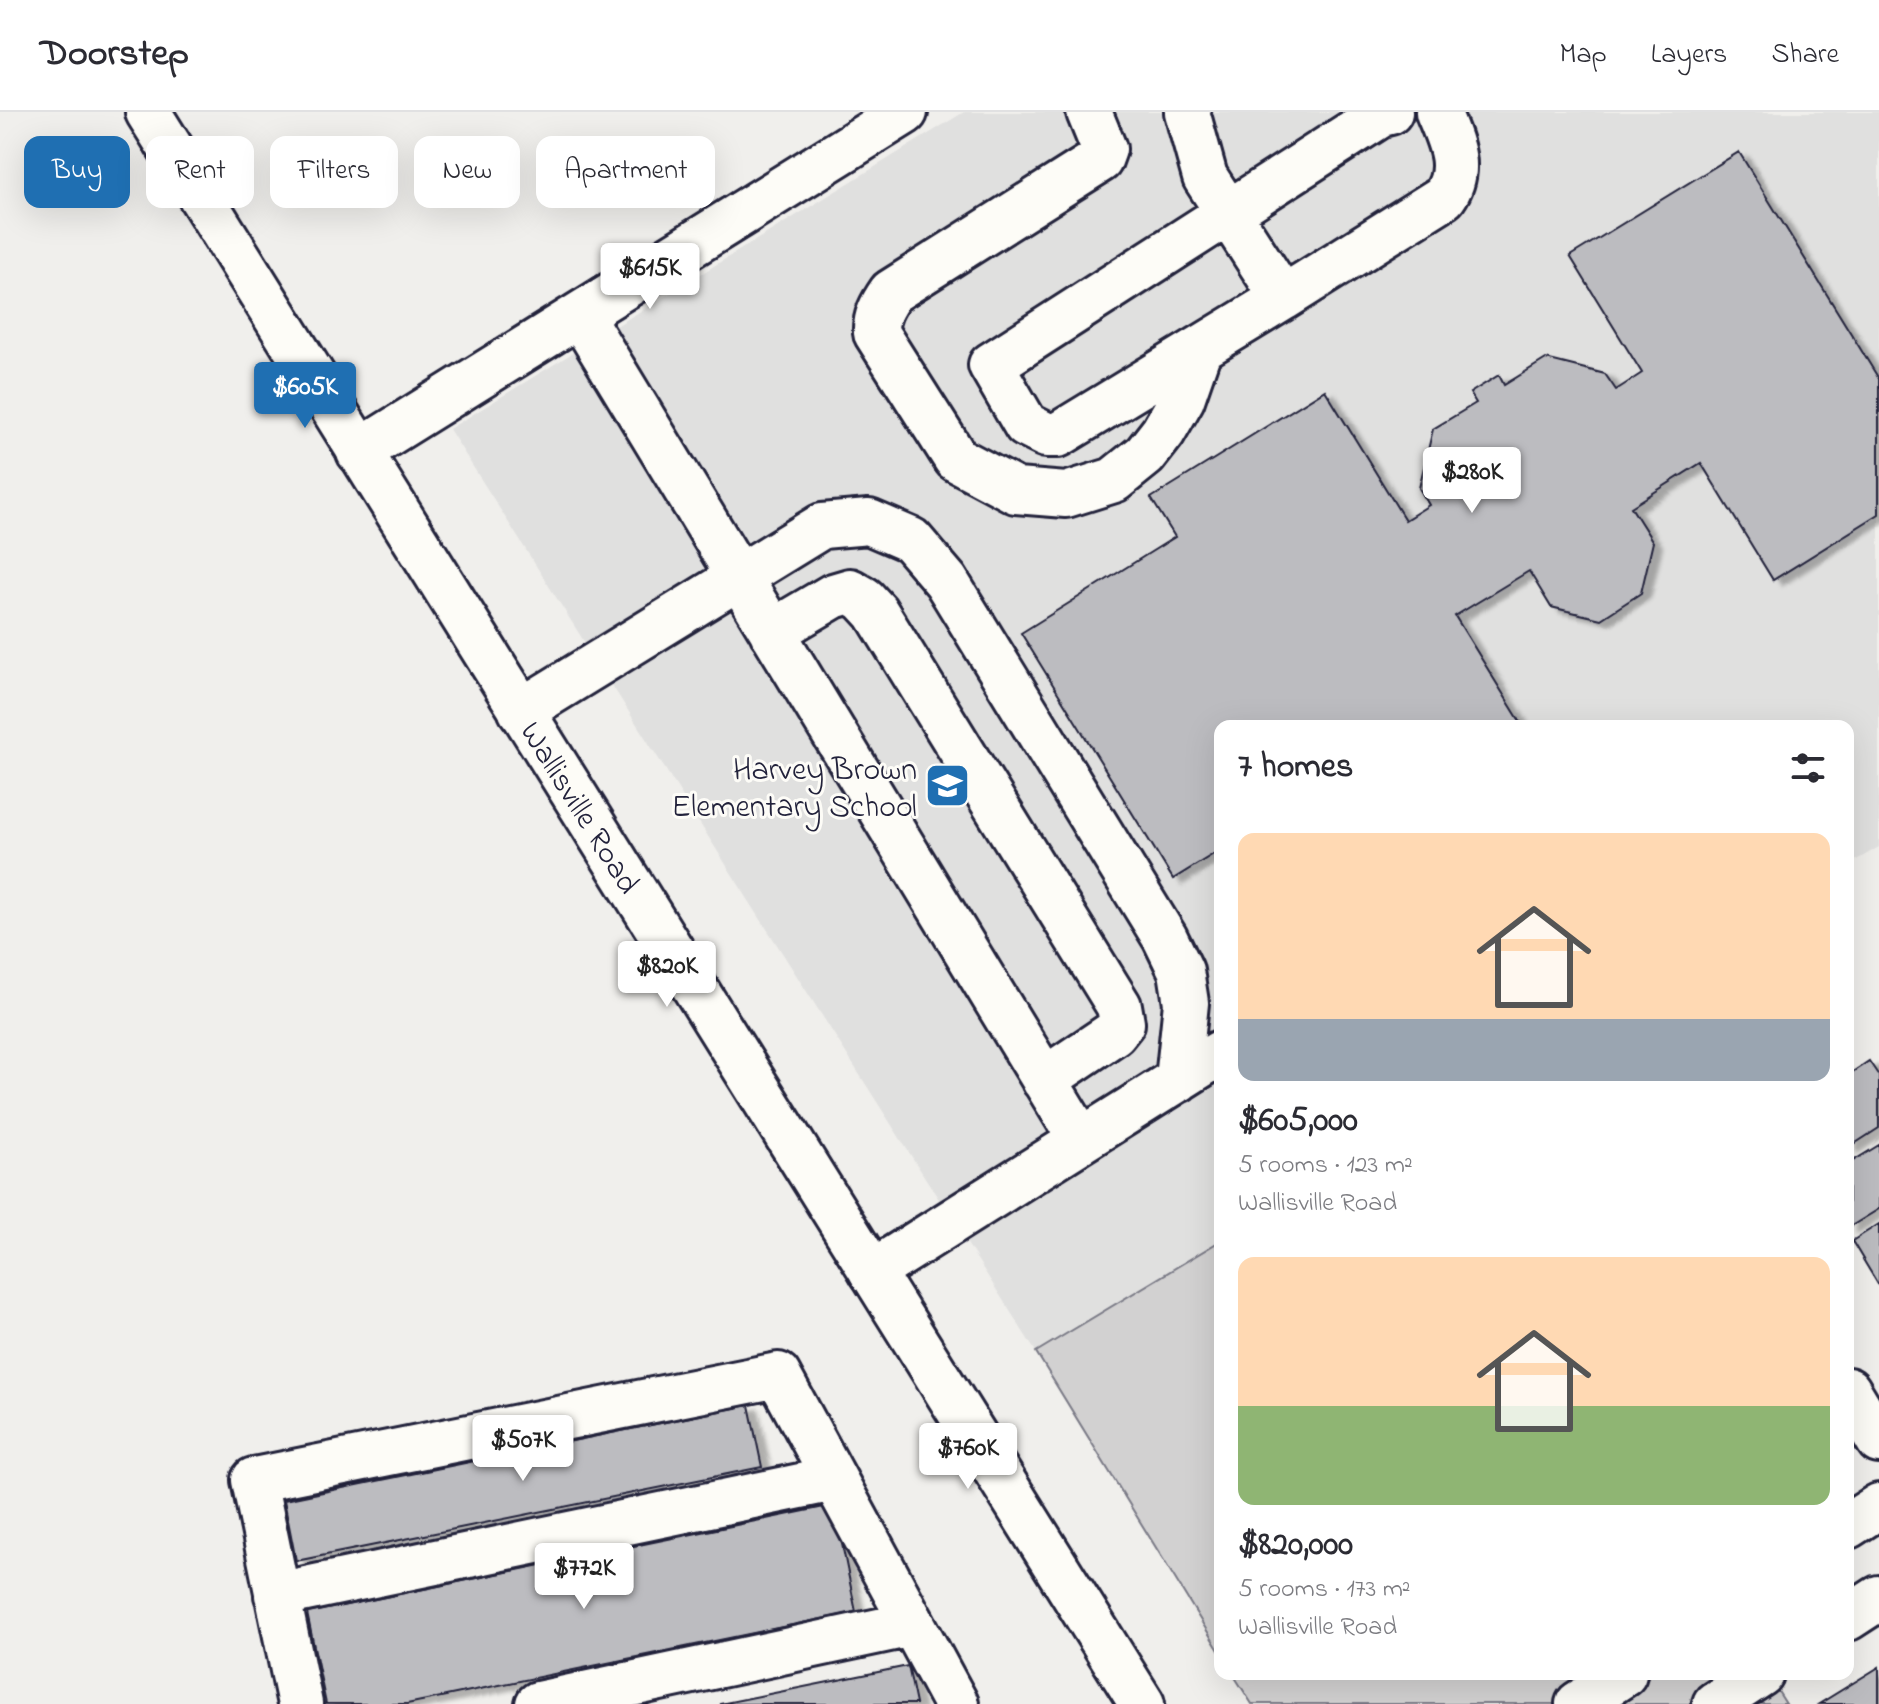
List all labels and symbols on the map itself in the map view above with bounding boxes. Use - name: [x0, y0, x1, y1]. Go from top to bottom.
- pin: $615K: [594, 243, 706, 311]
- pin: $605K: [249, 362, 361, 430]
- pin: $280K: [1416, 447, 1528, 515]
- street label: Wallisville Road: [506, 713, 650, 904]
- place label: Harvey Brown Elementary School: [672, 748, 917, 832]
- school or university icon: Harvey Brown Elementary School: [924, 762, 972, 810]
- pin: $820K: [611, 941, 723, 1009]
- pin: $507K: [467, 1415, 579, 1483]
- pin: $760K: [912, 1423, 1024, 1491]
- pin: $772K: [528, 1543, 640, 1611]

